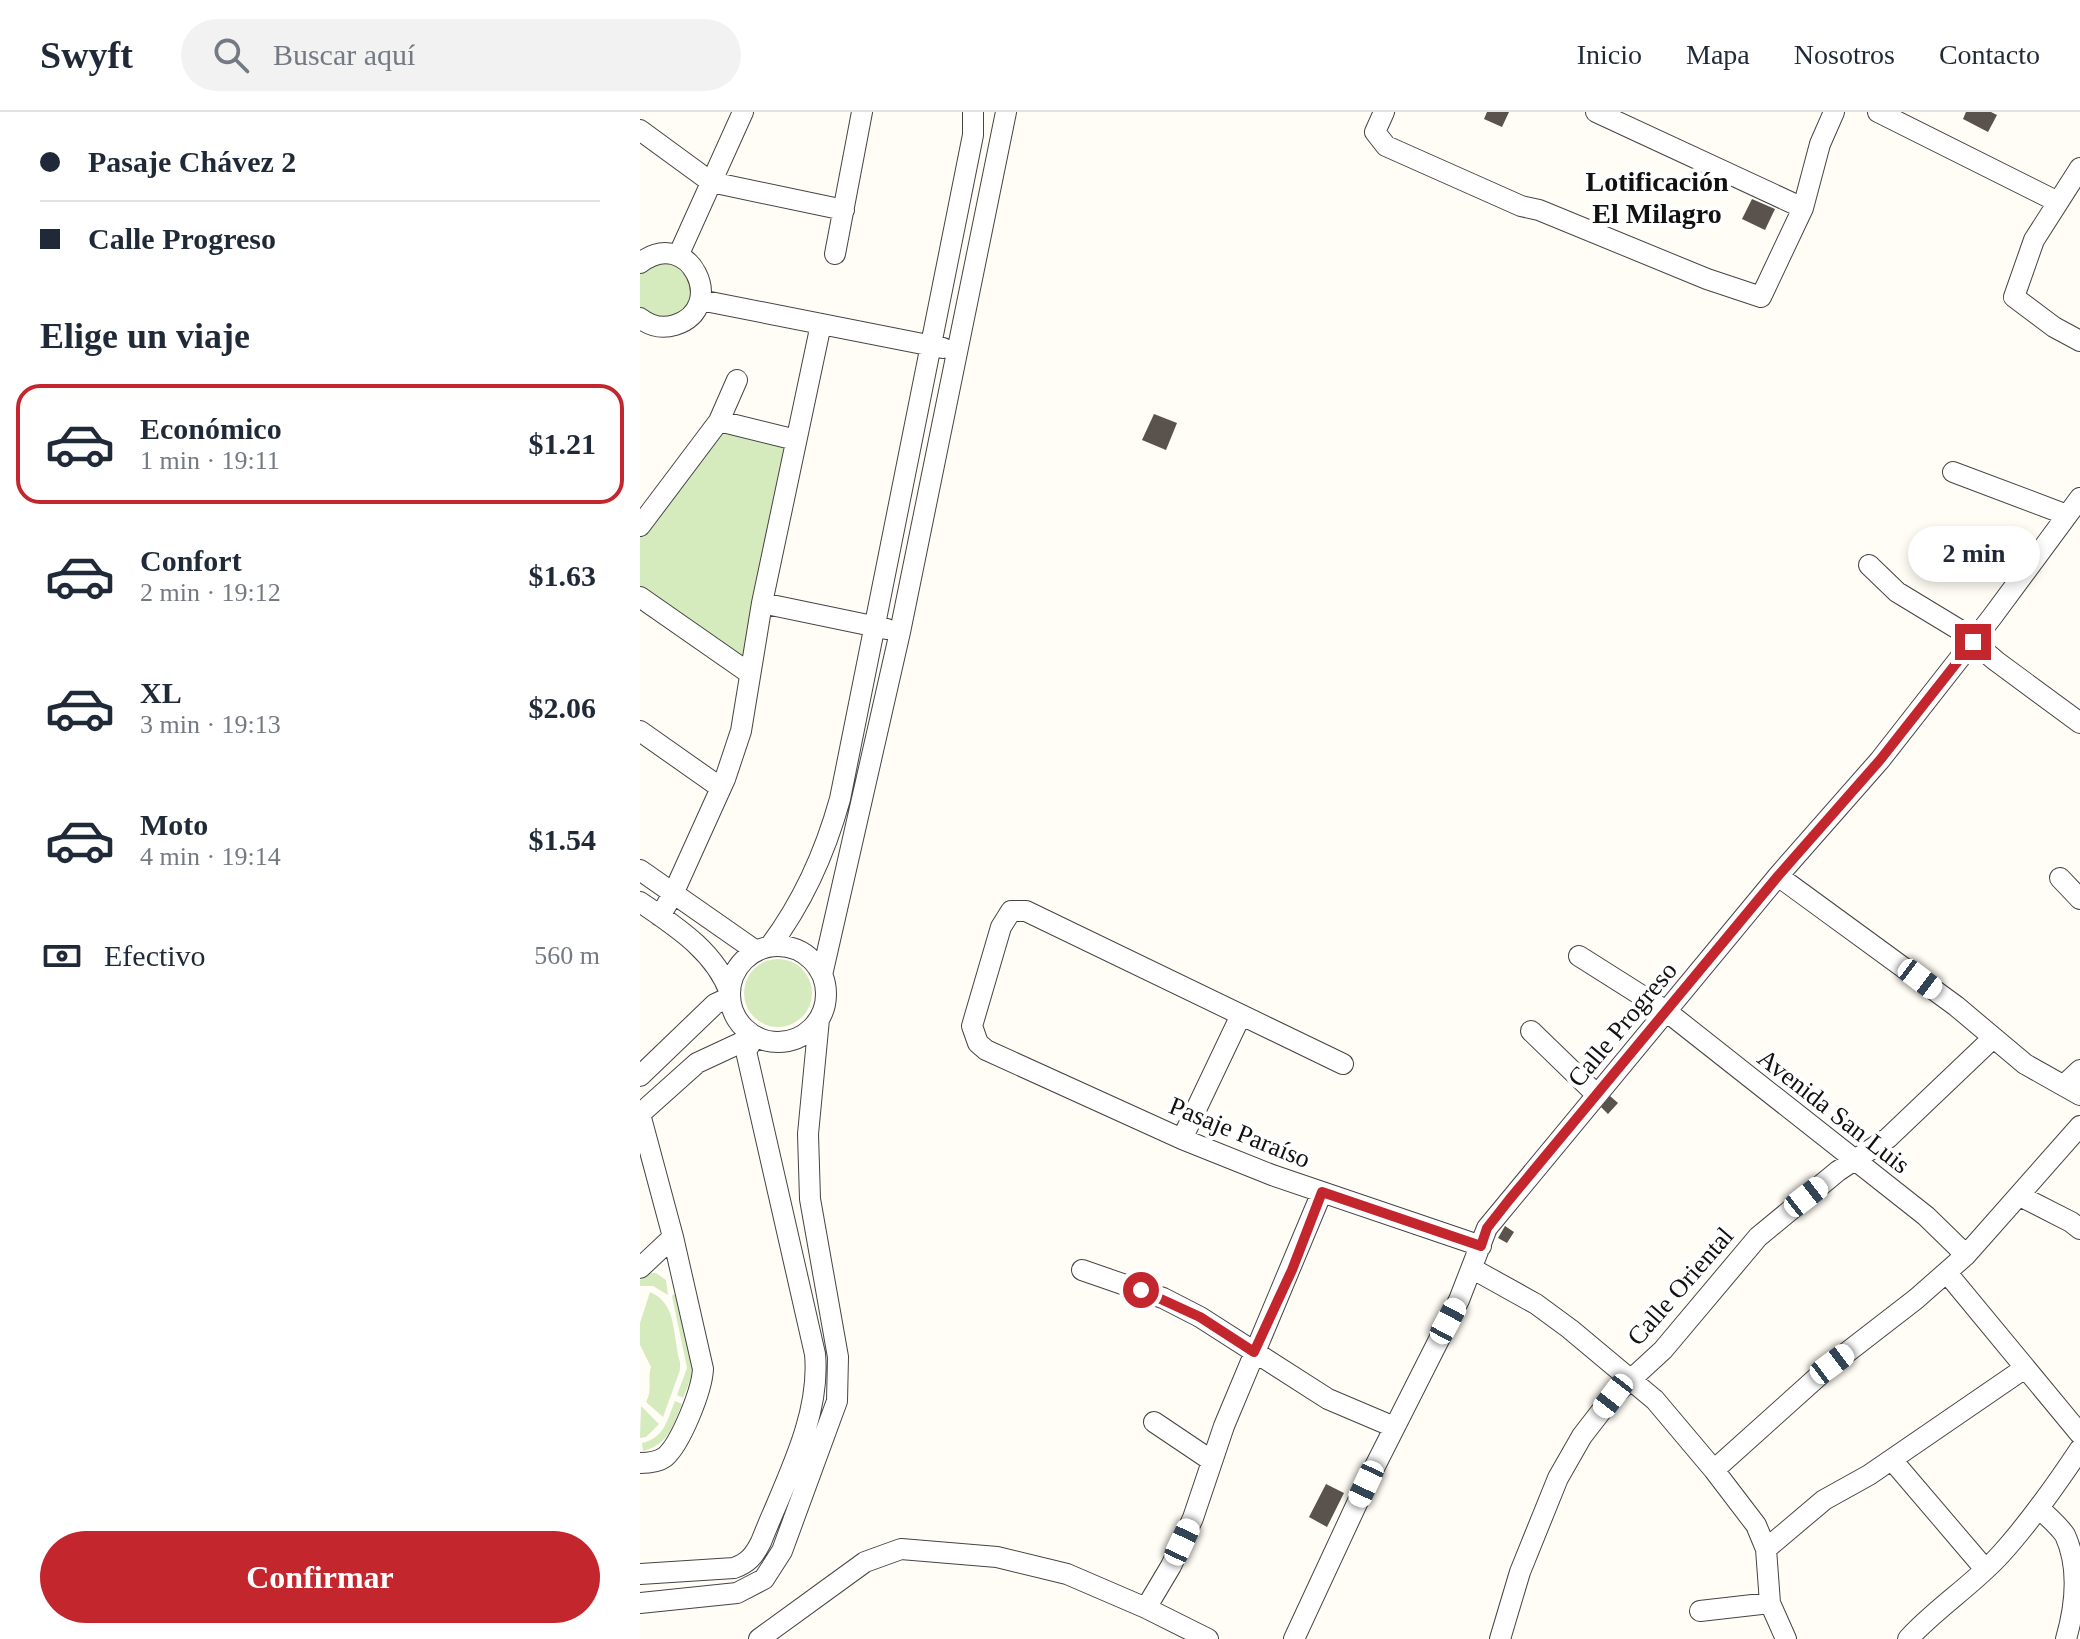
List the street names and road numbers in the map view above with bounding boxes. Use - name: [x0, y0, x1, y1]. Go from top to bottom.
- street label: Calle Progreso: [1562, 956, 1683, 1093]
- street label: Avenida San Luis: [1752, 1043, 1915, 1180]
- street label: Pasaje Paraíso: [1165, 1091, 1315, 1174]
- street label: Calle Oriental: [1621, 1222, 1739, 1351]

